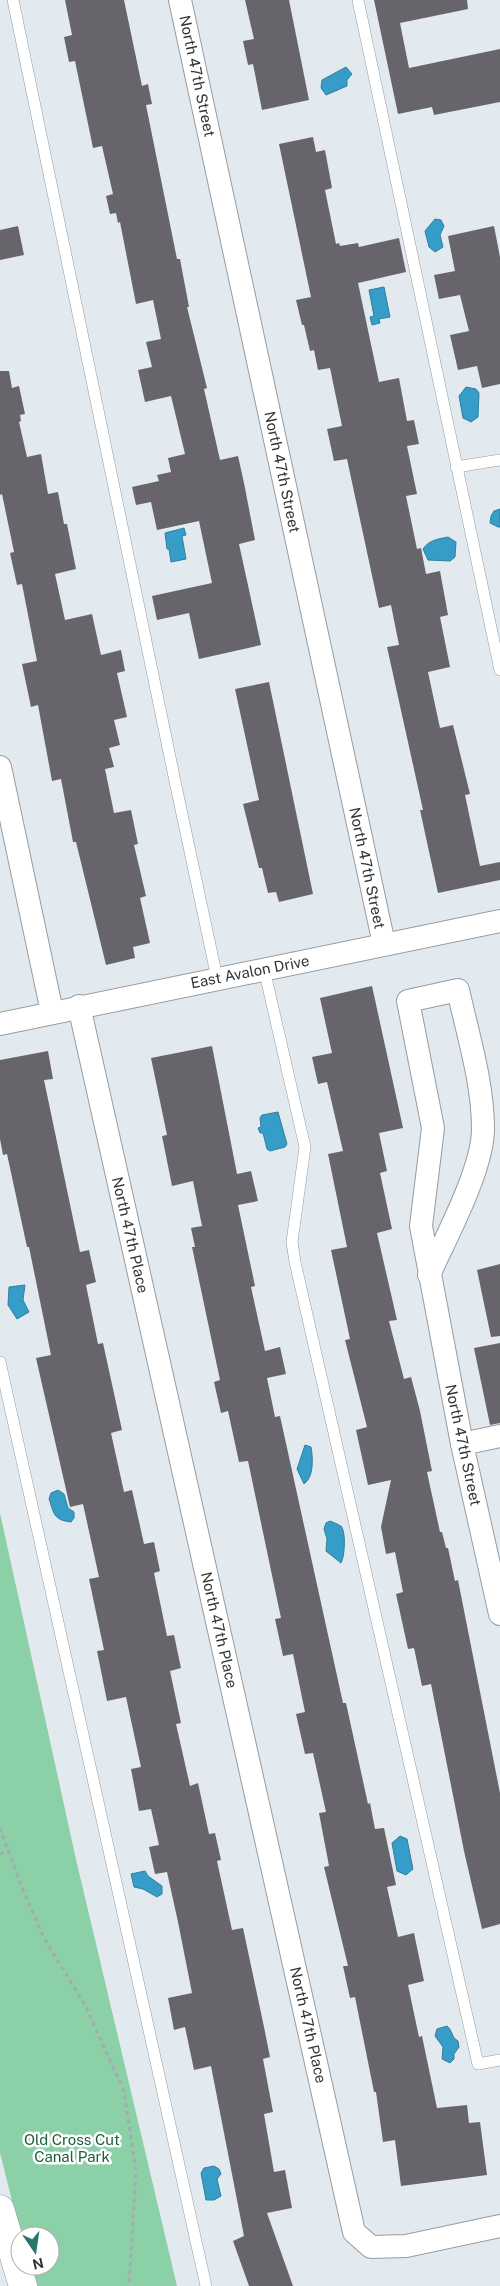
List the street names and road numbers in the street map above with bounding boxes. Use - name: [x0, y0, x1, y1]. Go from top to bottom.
- street label: North 47th Street: [176, 14, 219, 138]
- street label: North 47th Street: [261, 410, 304, 534]
- street label: North 47th Street: [346, 806, 389, 930]
- street label: East Avalon Drive: [189, 952, 311, 991]
- street label: North 47th Place: [109, 1175, 152, 1295]
- street label: North 47th Street: [442, 1383, 485, 1507]
- street label: North 47th Place: [198, 1570, 241, 1690]
- street label: North 47th Place: [287, 1965, 330, 2085]

